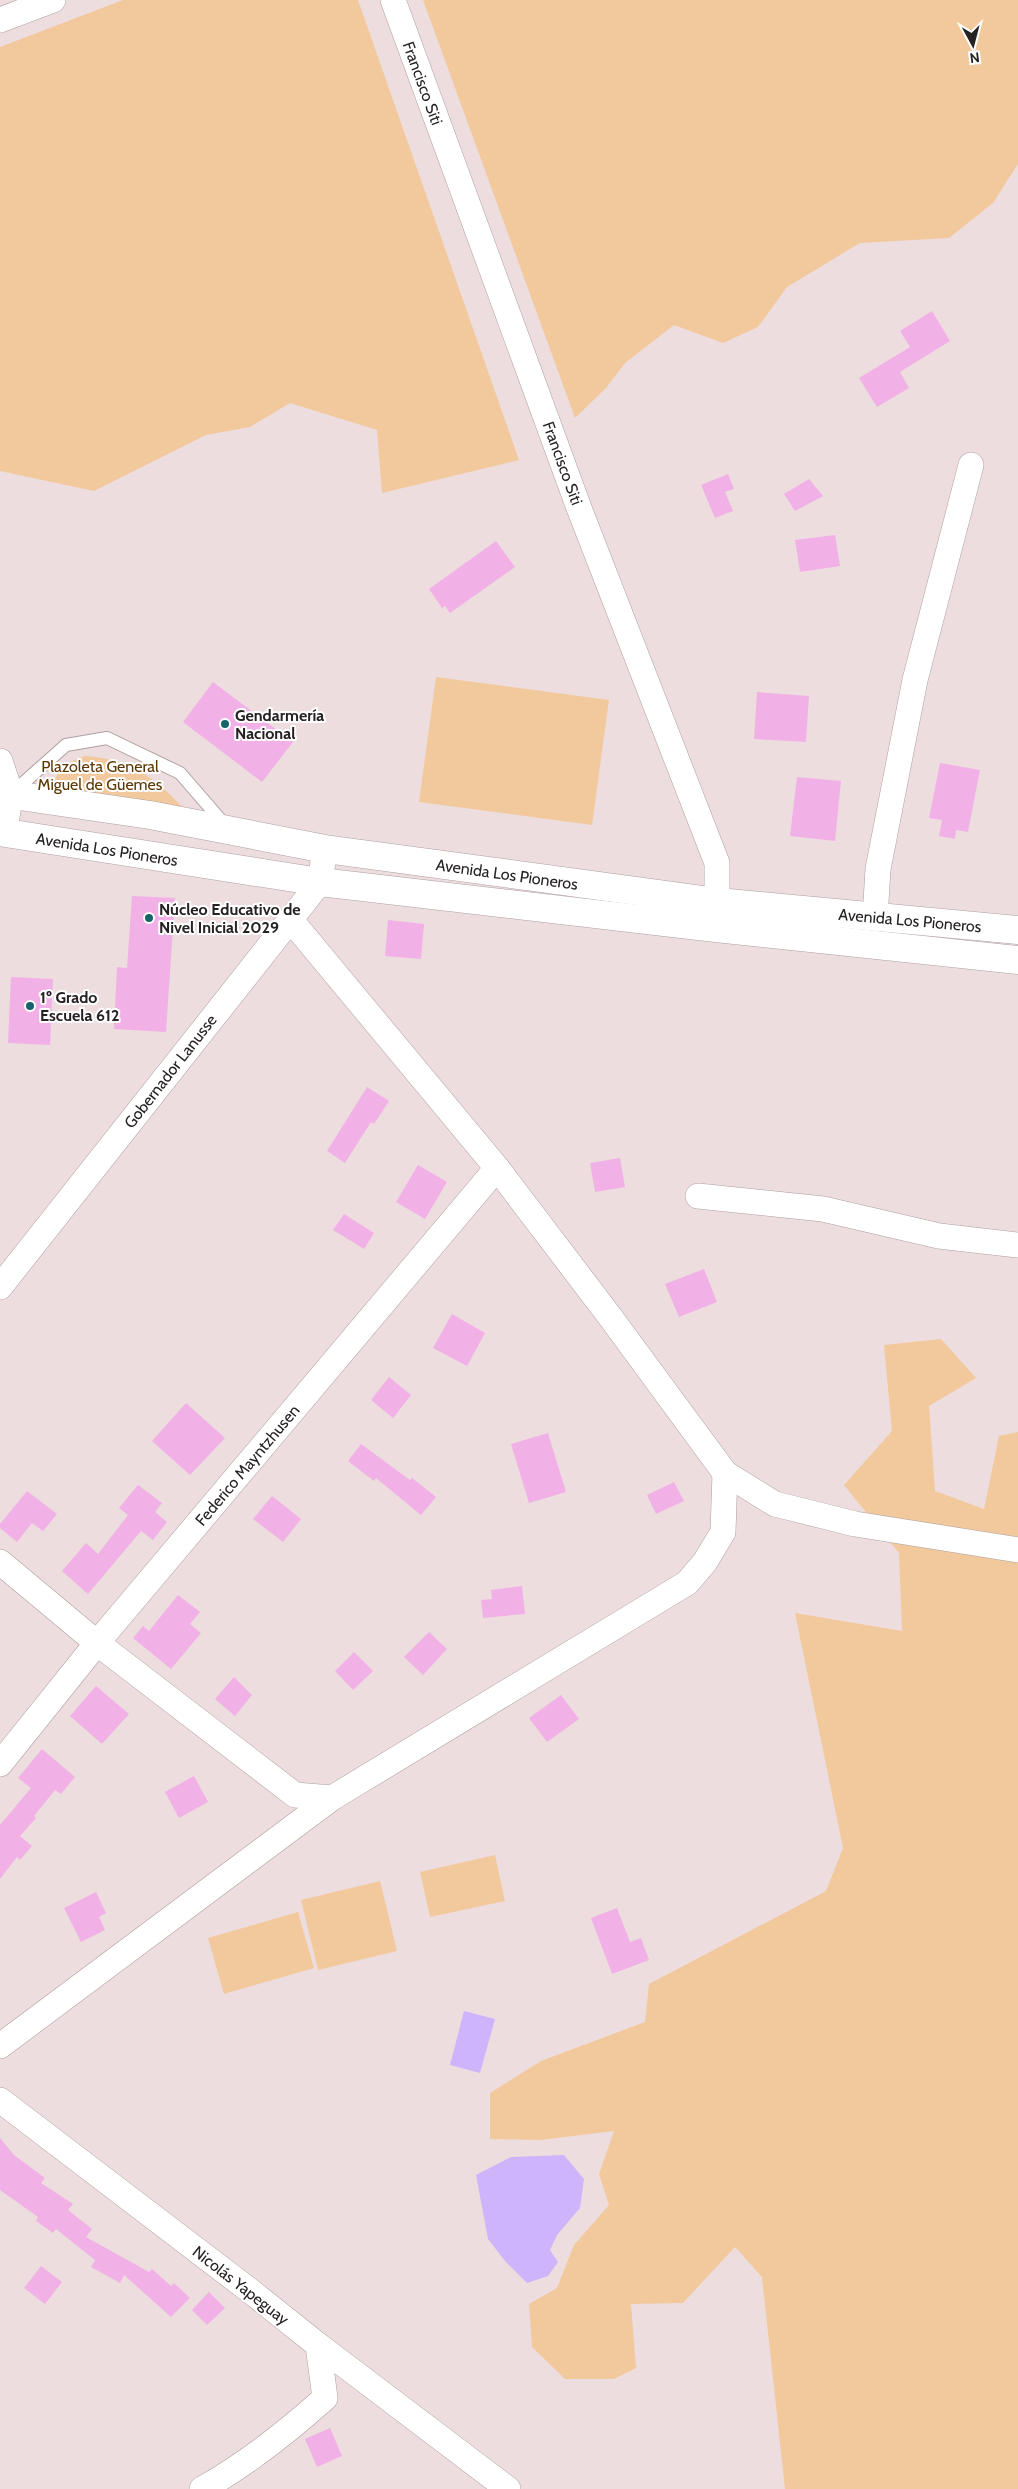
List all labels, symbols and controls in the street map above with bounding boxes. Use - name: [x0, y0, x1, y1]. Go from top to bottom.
- north arrow: [948, 20, 998, 70]
- street label: Francisco Siti: [399, 39, 446, 128]
- text: N: [969, 48, 981, 67]
- street label: Francisco Siti: [539, 419, 586, 508]
- place label: Gendarmería Nacional: [235, 706, 324, 743]
- marker: Gendarmería Nacional: [219, 718, 231, 730]
- park label: Plazoleta General Miguel de Güemes: [38, 757, 163, 794]
- street label: Avenida Los Pioneros: [35, 829, 180, 870]
- street label: Avenida Los Pioneros: [435, 855, 580, 894]
- place label: Núcleo Educativo de Nivel Inicial 2029: [159, 900, 301, 937]
- street label: Avenida Los Pioneros: [838, 905, 983, 936]
- marker: Núcleo Educativo de Nivel Inicial 2029: [143, 912, 155, 924]
- place label: 1º Grado Escuela 612: [40, 988, 119, 1025]
- marker: 1º Grado Escuela 612: [24, 1000, 36, 1012]
- street label: Gobernador Lanusse: [120, 1011, 221, 1132]
- street label: Federico Mayntzhusen: [191, 1401, 303, 1530]
- street label: Nicolás Yapeguay: [189, 2242, 293, 2329]

